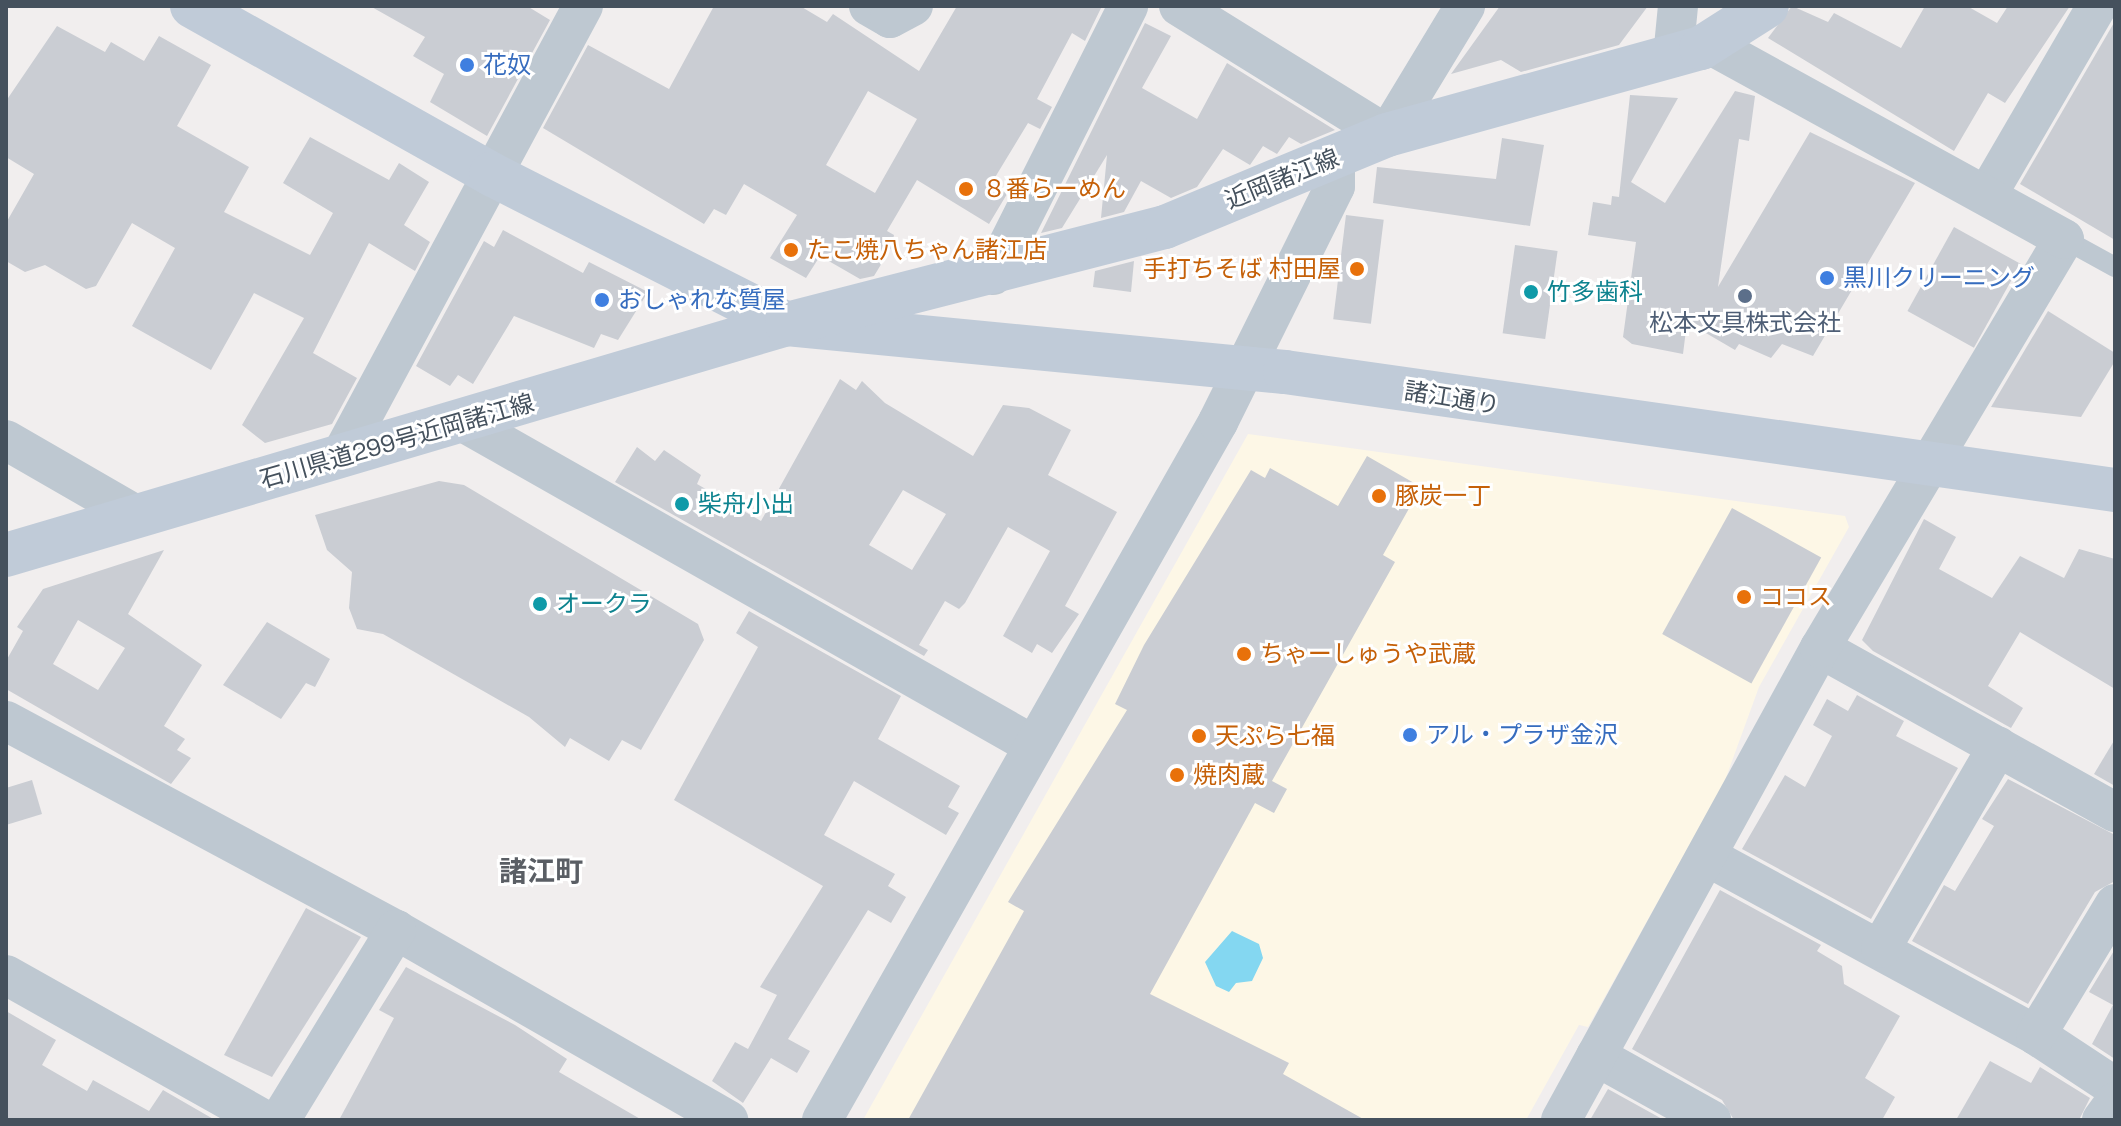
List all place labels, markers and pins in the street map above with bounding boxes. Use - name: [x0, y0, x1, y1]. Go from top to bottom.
- place label: 花奴: [483, 51, 531, 79]
- marker: 花奴: [458, 56, 476, 74]
- place label: ８番らーめん: [982, 175, 1126, 203]
- marker: ８番らーめん: [957, 180, 975, 198]
- place label: たこ焼八ちゃん諸江店: [807, 236, 1047, 264]
- marker: たこ焼八ちゃん諸江店: [782, 241, 800, 259]
- place label: 手打ちそば 村田屋: [1143, 255, 1341, 283]
- marker: 手打ちそば 村田屋: [1348, 260, 1366, 278]
- place label: 黒川クリーニング: [1843, 264, 2035, 292]
- marker: 黒川クリーニング: [1818, 269, 1836, 287]
- place label: 竹多歯科: [1547, 278, 1643, 306]
- marker: 竹多歯科: [1522, 283, 1540, 301]
- place label: おしゃれな質屋: [618, 286, 786, 314]
- marker: 松本文具株式会社: [1736, 287, 1754, 305]
- marker: おしゃれな質屋: [593, 291, 611, 309]
- place label: 松本文具株式会社: [1649, 309, 1841, 337]
- place label: 豚炭一丁: [1395, 482, 1491, 510]
- marker: 豚炭一丁: [1370, 487, 1388, 505]
- place label: 柴舟小出: [698, 490, 794, 518]
- marker: 柴舟小出: [673, 495, 691, 513]
- place label: ココス: [1760, 583, 1832, 611]
- marker: ココス: [1735, 588, 1753, 606]
- place label: オークラ: [556, 590, 652, 618]
- marker: オークラ: [531, 595, 549, 613]
- place label: ちゃーしゅうや武蔵: [1260, 640, 1476, 668]
- marker: ちゃーしゅうや武蔵: [1235, 645, 1253, 663]
- place label: アル・プラザ金沢: [1426, 721, 1618, 749]
- place label: 天ぷら七福: [1215, 722, 1335, 750]
- marker: アル・プラザ金沢: [1401, 726, 1419, 744]
- marker: 天ぷら七福: [1190, 727, 1208, 745]
- place label: 焼肉蔵: [1193, 761, 1265, 789]
- marker: 焼肉蔵: [1168, 766, 1186, 784]

